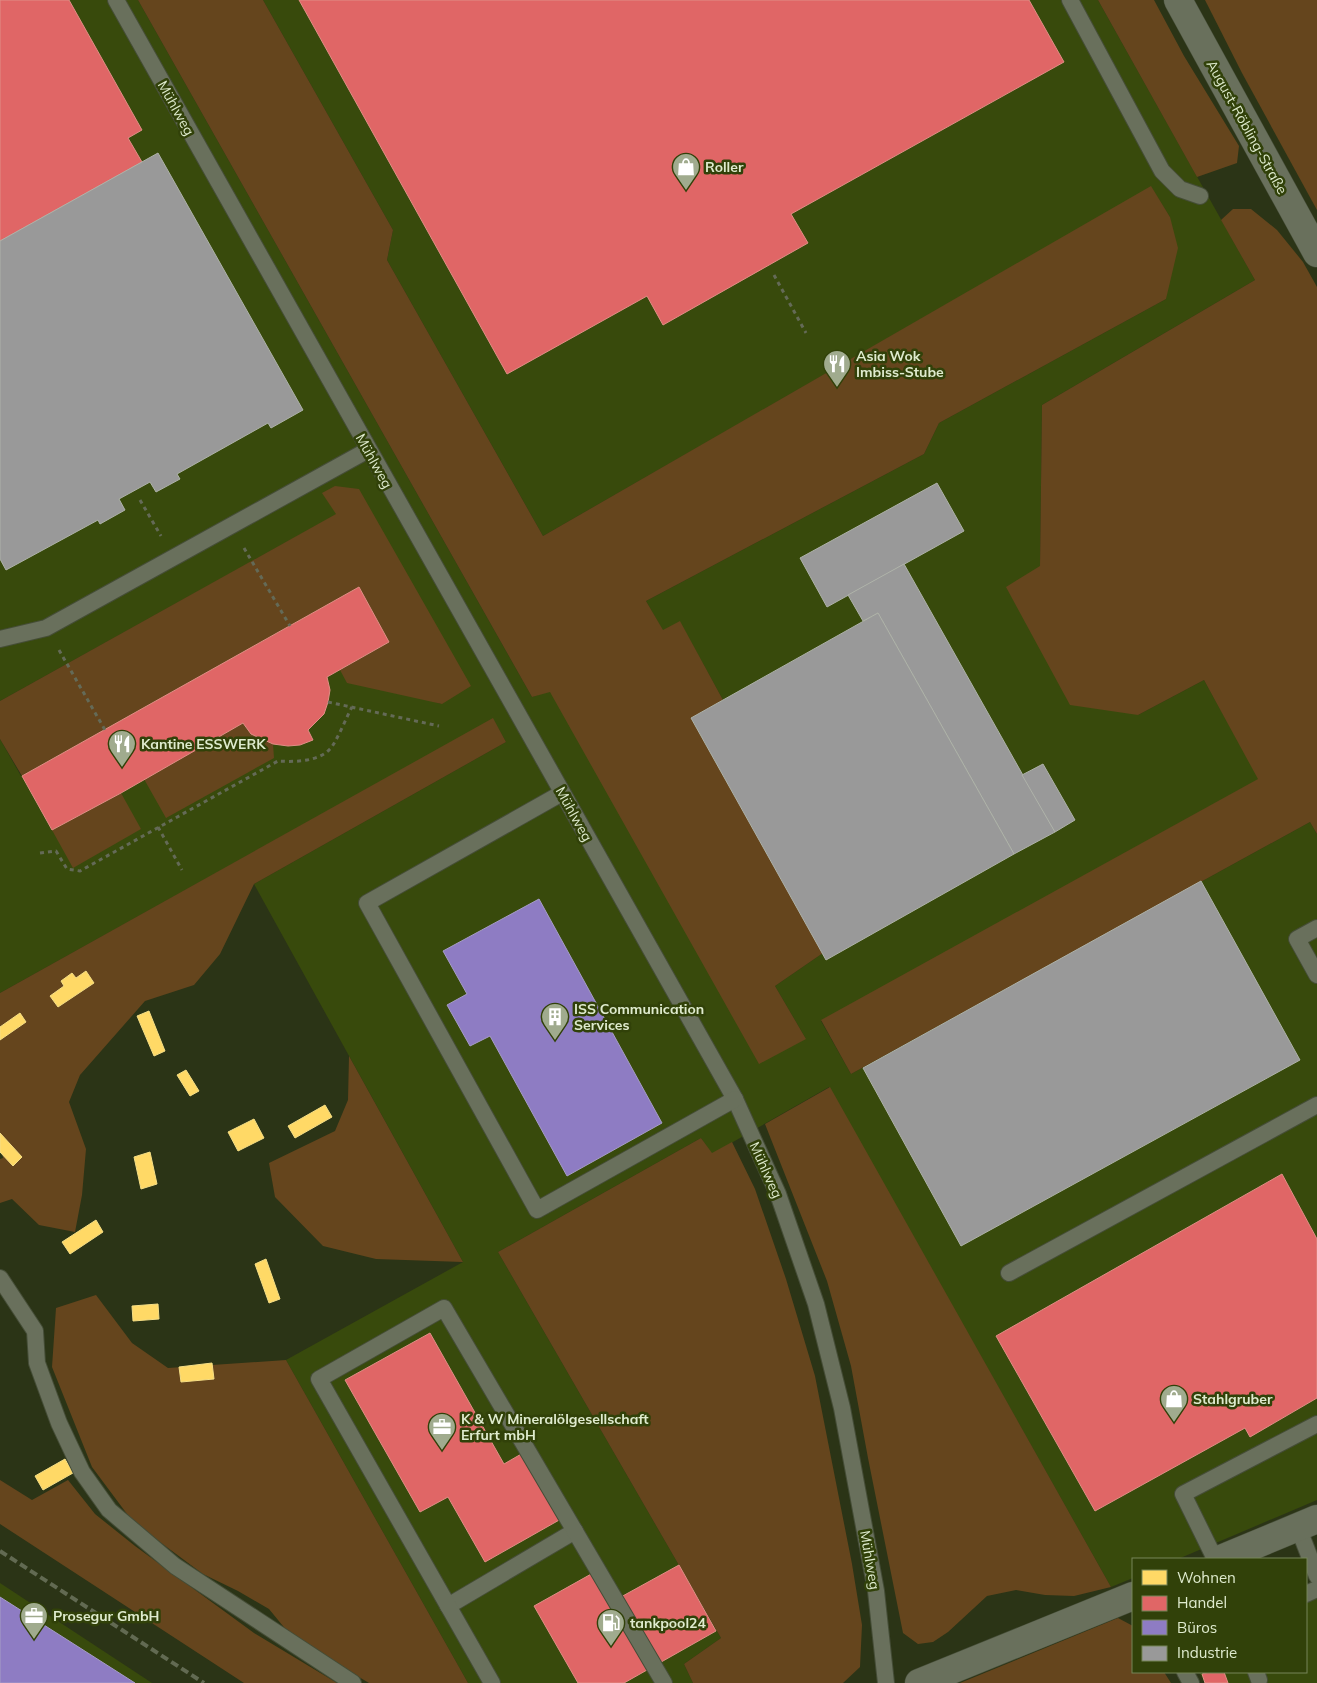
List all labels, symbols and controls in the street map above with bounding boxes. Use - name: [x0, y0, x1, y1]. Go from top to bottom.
- street label: August-Röbling-Straße: [1203, 57, 1291, 197]
- street label: Mühlweg: [154, 78, 198, 138]
- shop icon: Roller: [671, 152, 701, 191]
- place label: Roller: [705, 158, 744, 176]
- place label: Asia Wok Imbiss-Stube: [856, 347, 944, 381]
- restaurant icon: Asia Wok Imbiss-Stube: [822, 349, 852, 388]
- street label: Mühlweg: [352, 431, 396, 491]
- restaurant icon: Kantine ESSWERK: [107, 729, 137, 768]
- place label: Kantine ESSWERK: [141, 735, 266, 753]
- street label: Mühlweg: [552, 784, 596, 844]
- place label: ISS Communication Services: [574, 1000, 704, 1034]
- building icon: ISS Communication Services: [540, 1002, 570, 1041]
- street label: Mühlweg: [746, 1139, 786, 1201]
- shop icon: Stahlgruber: [1159, 1384, 1189, 1423]
- place label: Stahlgruber: [1193, 1390, 1273, 1408]
- place label: K & W Mineralölgesellschaft Erfurt mbH: [461, 1410, 649, 1444]
- office icon: K & W Mineralölgesellschaft Erfurt mbH: [427, 1412, 457, 1451]
- street label: Mühlweg: [856, 1529, 884, 1591]
- legend: [1132, 1558, 1307, 1673]
- text: Wohnen: [1177, 1568, 1236, 1587]
- text: Handel: [1177, 1593, 1227, 1612]
- office icon: Prosegur GmbH: [19, 1601, 49, 1640]
- place label: Prosegur GmbH: [53, 1607, 159, 1625]
- fuel station icon: tankpool24: [596, 1608, 626, 1647]
- place label: tankpool24: [630, 1614, 706, 1632]
- text: Büros: [1177, 1618, 1217, 1637]
- text: Industrie: [1177, 1643, 1237, 1662]

